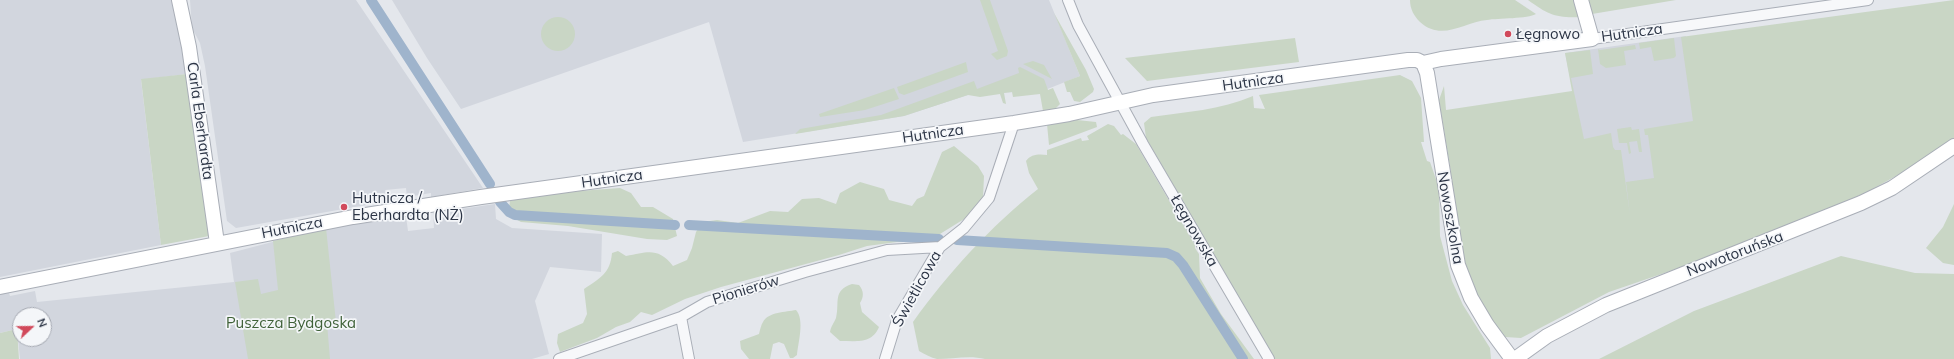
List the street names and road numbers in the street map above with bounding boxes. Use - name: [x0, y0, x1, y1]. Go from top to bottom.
- street label: Hutnicza: [1600, 20, 1664, 46]
- street label: Carla Eberhardta: [183, 61, 217, 181]
- street label: Hutnicza: [1221, 69, 1285, 95]
- street label: Hutnicza: [901, 121, 965, 147]
- street label: Hutnicza: [580, 166, 644, 192]
- street label: Nowoszkolna: [1433, 170, 1467, 266]
- street label: Łęgnowska: [1166, 192, 1222, 270]
- street label: Hutnicza: [260, 213, 324, 243]
- street label: Nowotoruńska: [1684, 227, 1786, 281]
- street label: Świetlicowa: [889, 248, 945, 330]
- street label: Pionierów: [710, 271, 782, 309]

